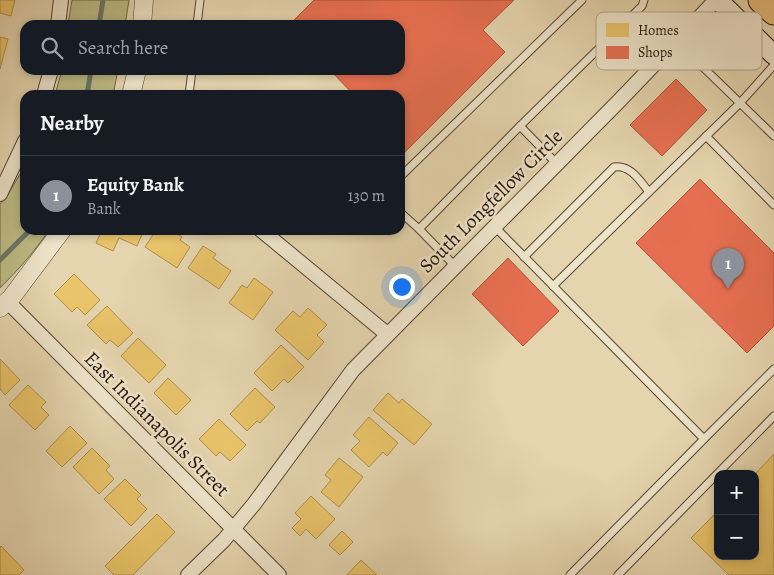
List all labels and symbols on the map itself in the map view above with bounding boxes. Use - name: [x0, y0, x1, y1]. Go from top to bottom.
- legend: [596, 12, 762, 70]
- text: Homes: [638, 21, 679, 40]
- text: Shops: [638, 43, 673, 62]
- street label: South Longfellow Circle: [413, 123, 569, 279]
- pin: 1: [712, 248, 744, 289]
- your location: [389, 274, 415, 300]
- street label: East Indianapolis Street: [78, 345, 236, 503]

